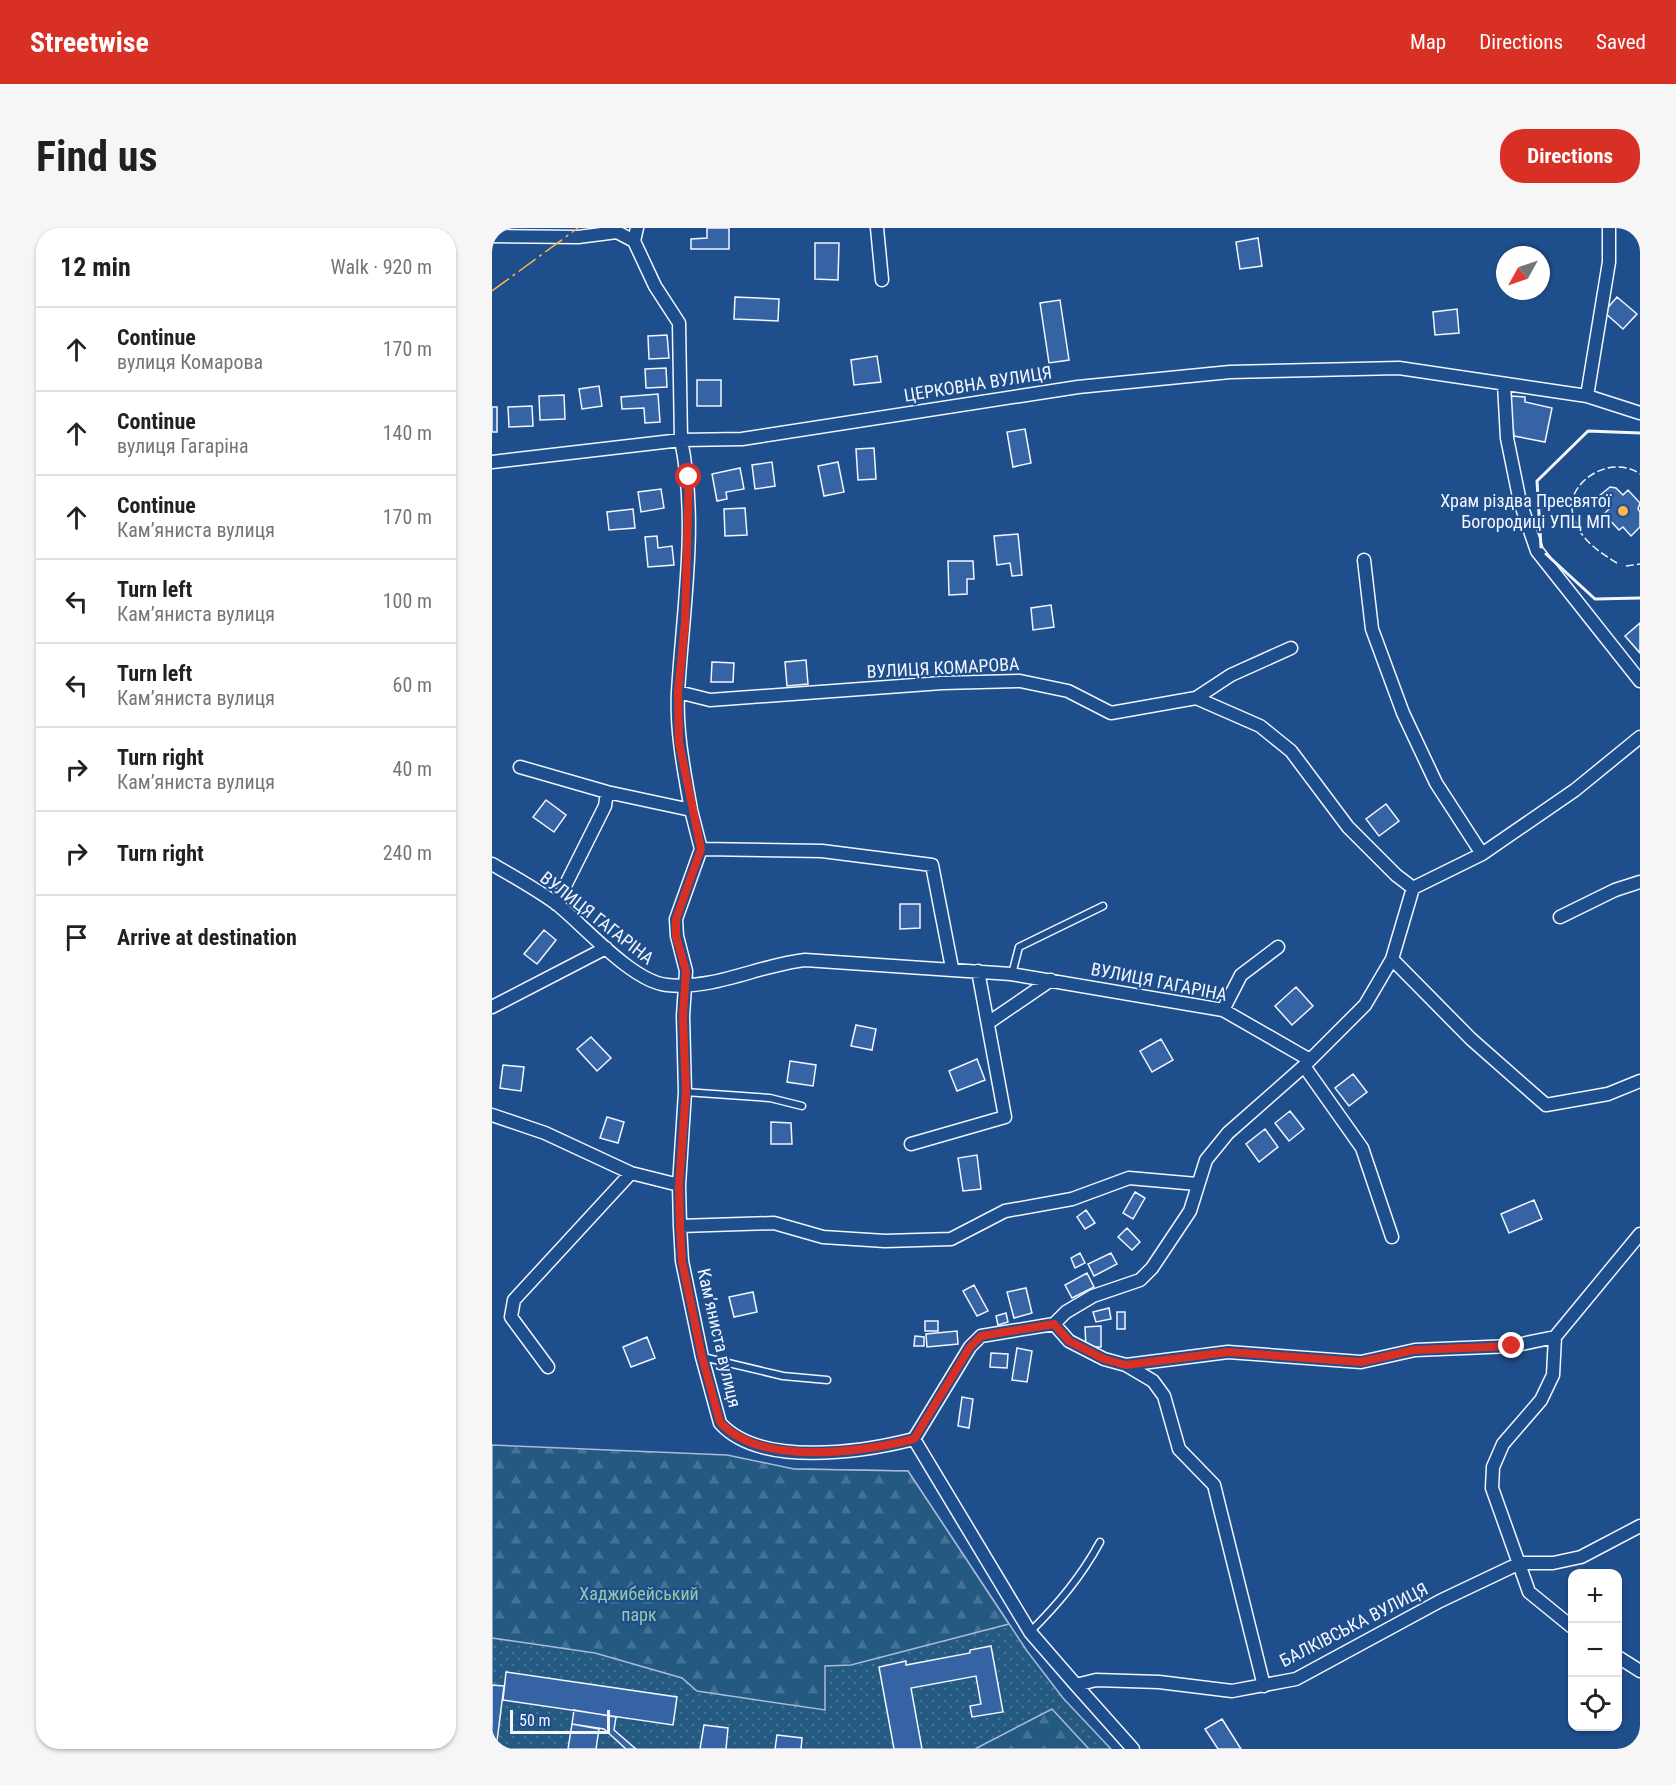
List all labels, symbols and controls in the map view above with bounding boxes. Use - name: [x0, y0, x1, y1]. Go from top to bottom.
- text: Streetwise: [30, 26, 149, 59]
- text: Map: [1410, 30, 1446, 54]
- text: Directions: [1479, 30, 1563, 54]
- text: Saved: [1596, 30, 1646, 54]
- button: Directions: [1500, 129, 1640, 183]
- text: Find us: [36, 132, 157, 181]
- north arrow: [1496, 246, 1550, 300]
- text: 12 min: [60, 252, 131, 282]
- text: Walk · 920 m: [331, 255, 432, 279]
- text: Continue: [117, 325, 196, 350]
- icon: ahead: [60, 333, 93, 366]
- text: 170 m: [383, 337, 432, 361]
- text: вулиця Комарова: [117, 350, 263, 374]
- street label: ЦЕРКОВНА ВУЛИЦЯ: [902, 361, 1054, 406]
- text: Continue: [117, 409, 196, 434]
- icon: ahead: [60, 417, 93, 450]
- text: 140 m: [383, 421, 432, 445]
- text: вулиця Гагаріна: [117, 434, 249, 458]
- route start: [675, 463, 701, 489]
- place label: Храм різдва Пресвятої Богородиці УПЦ МП: [1440, 490, 1612, 532]
- text: Continue: [117, 493, 196, 518]
- icon: ahead: [60, 501, 93, 534]
- marker: Храм різдва Пресвятої Богородиці УПЦ МП: [1616, 504, 1630, 518]
- text: 170 m: [383, 505, 432, 529]
- text: Камʼяниста вулиця: [117, 518, 275, 542]
- text: Turn left: [117, 577, 192, 602]
- icon: left: [60, 585, 93, 618]
- text: 100 m: [383, 589, 432, 613]
- text: Камʼяниста вулиця: [117, 602, 275, 626]
- street label: ВУЛИЦЯ КОМАРОВА: [866, 653, 1020, 682]
- text: Turn left: [117, 661, 192, 686]
- icon: left: [60, 669, 93, 702]
- text: 60 m: [393, 673, 432, 697]
- text: Камʼяниста вулиця: [117, 686, 275, 710]
- text: Turn right: [117, 745, 204, 770]
- icon: right: [60, 753, 93, 786]
- text: 40 m: [393, 757, 432, 781]
- text: Камʼяниста вулиця: [117, 770, 275, 794]
- icon: right: [60, 837, 93, 870]
- text: Turn right: [117, 841, 204, 866]
- text: 240 m: [383, 841, 432, 865]
- street label: ВУЛИЦЯ ГАГАРІНА: [536, 867, 659, 969]
- icon: arrive: [60, 921, 93, 954]
- text: Arrive at destination: [117, 925, 297, 950]
- street label: ВУЛИЦЯ ГАГАРІНА: [1089, 958, 1230, 1005]
- street label: Камʼяниста вулиця: [693, 1266, 746, 1409]
- route end: [1498, 1332, 1524, 1358]
- map controls: [1568, 1569, 1622, 1731]
- button: +: [1568, 1569, 1622, 1623]
- street label: БАЛКІВСЬКА ВУЛИЦЯ: [1276, 1578, 1431, 1671]
- park label: Хаджибейський парк: [579, 1583, 699, 1625]
- button: −: [1568, 1623, 1622, 1677]
- button: locate: [1568, 1677, 1622, 1731]
- scale bar: [510, 1707, 610, 1734]
- text: 50 m: [519, 1711, 551, 1730]

